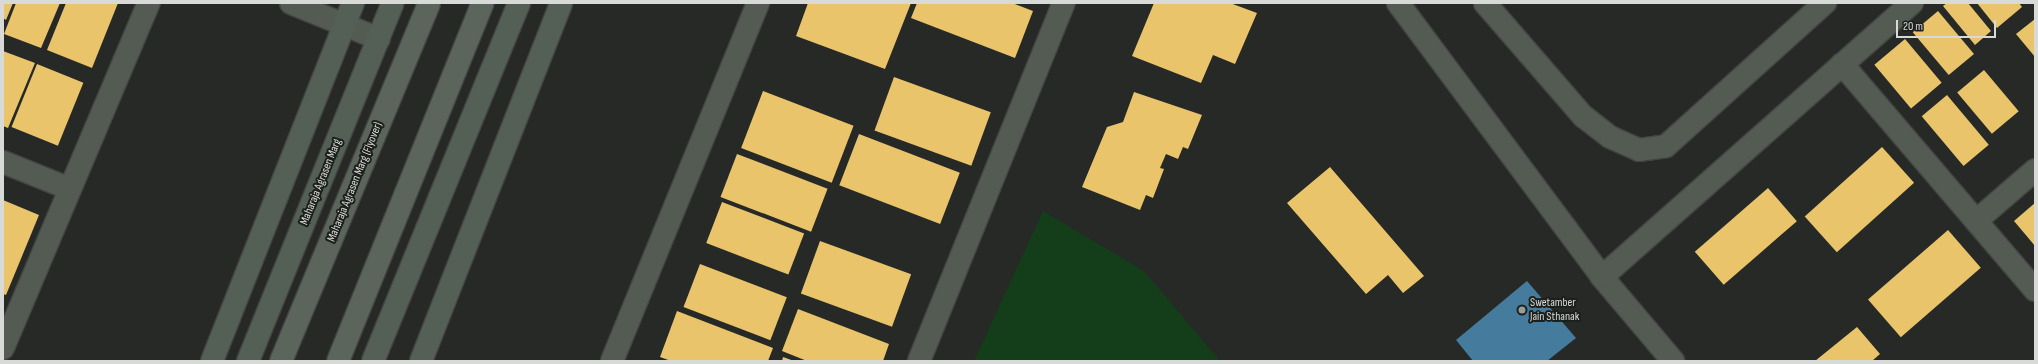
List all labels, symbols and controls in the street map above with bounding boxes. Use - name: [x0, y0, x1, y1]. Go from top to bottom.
- scale bar: [1898, 12, 1998, 38]
- text: 20 m: [1903, 19, 1923, 34]
- street label: Maharaja Agrasen Marg (Flyover): [324, 120, 386, 244]
- street label: Maharaja Agrasen Marg: [297, 137, 345, 227]
- place label: Swetamber Jain Sthanak: [1530, 296, 1579, 324]
- marker: Swetamber Jain Sthanak: [1517, 305, 1527, 315]

